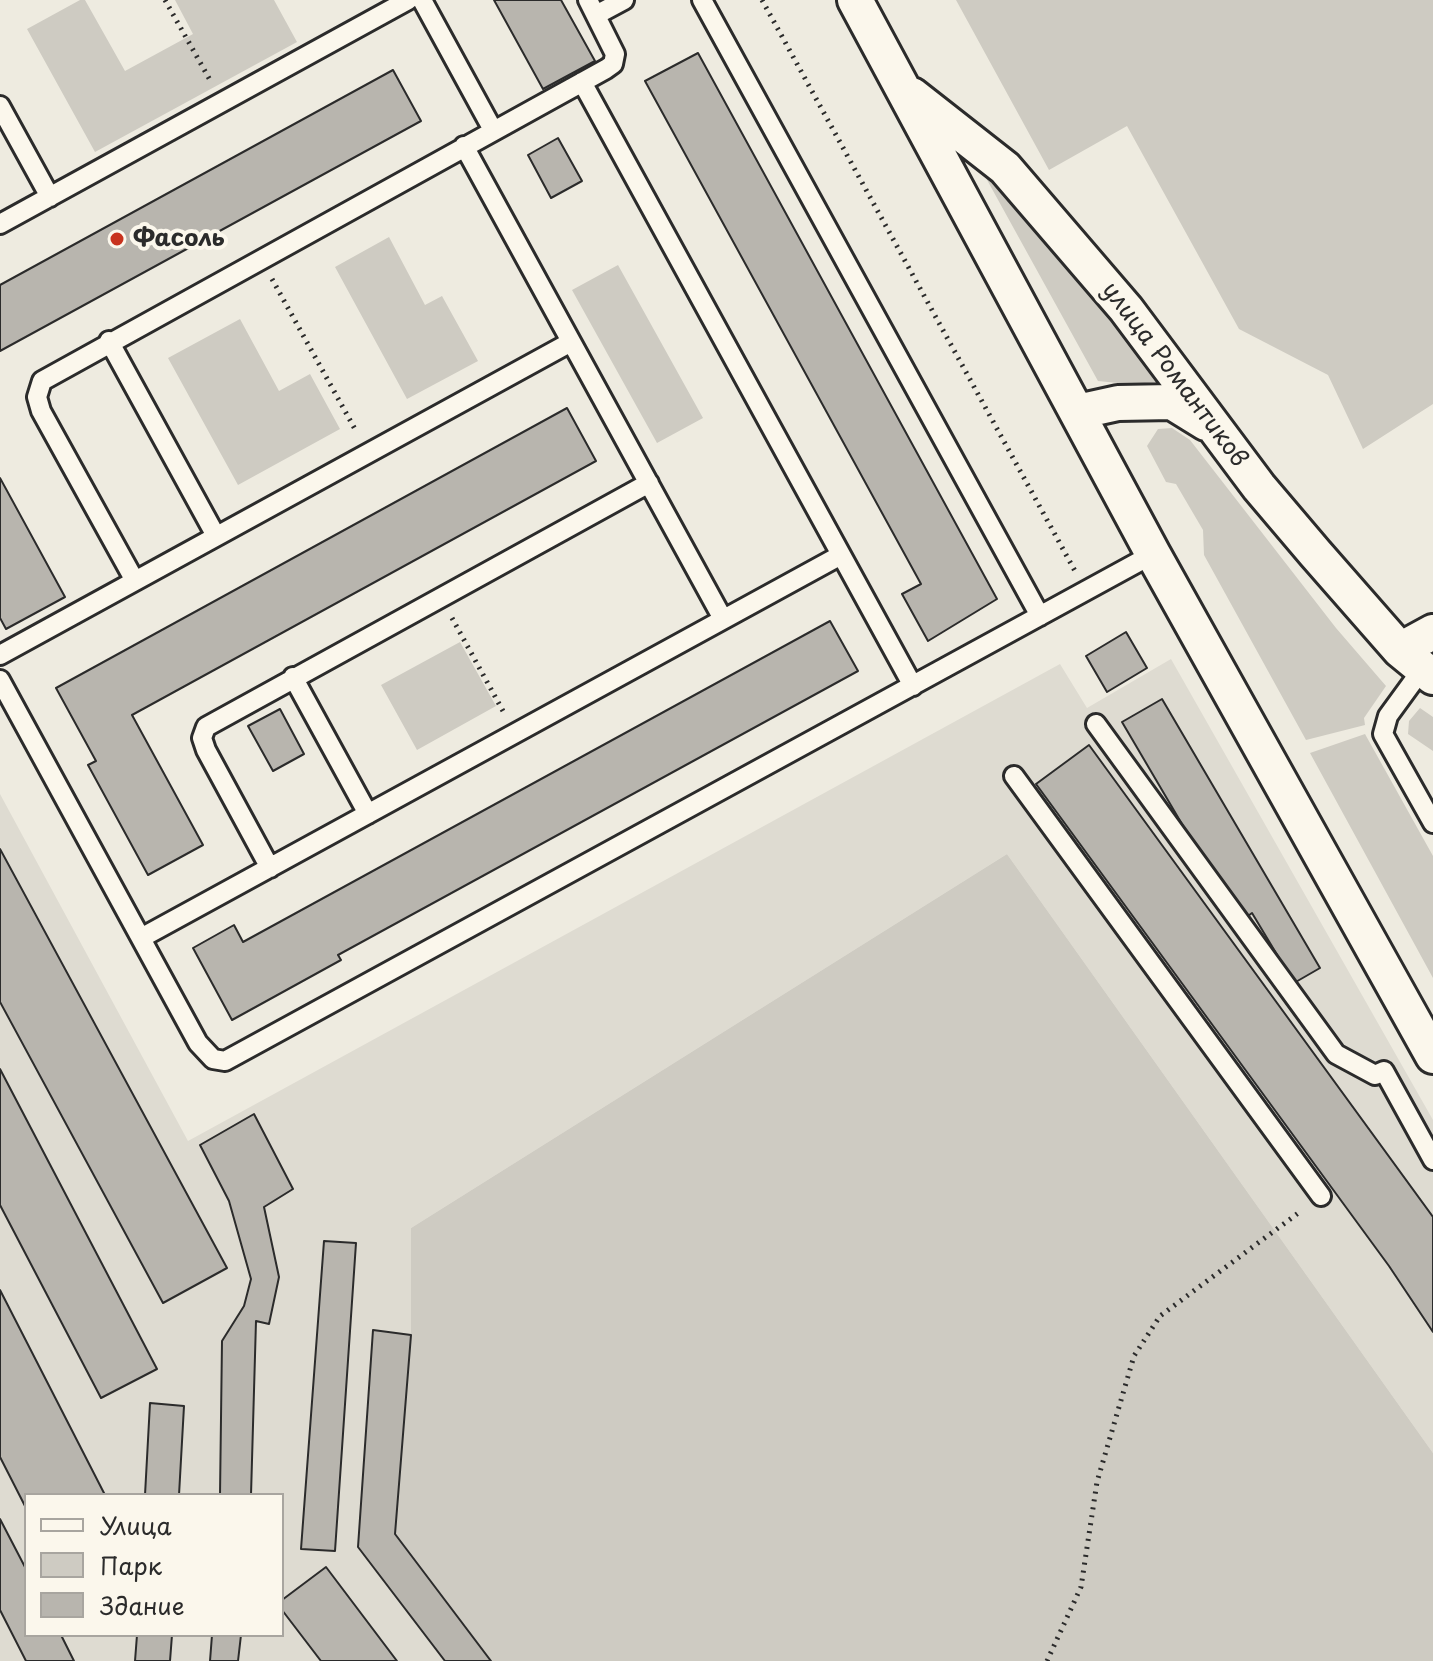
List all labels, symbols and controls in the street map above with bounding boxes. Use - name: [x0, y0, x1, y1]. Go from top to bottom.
- place label: Фасоль: [133, 225, 225, 253]
- marker: Фасоль: [108, 230, 126, 248]
- street label: улица Романтиков: [1095, 277, 1253, 473]
- legend: [24, 1493, 284, 1637]
- text: Улица: [100, 1507, 172, 1543]
- text: Парк: [100, 1547, 162, 1583]
- text: Здание: [100, 1587, 185, 1623]

